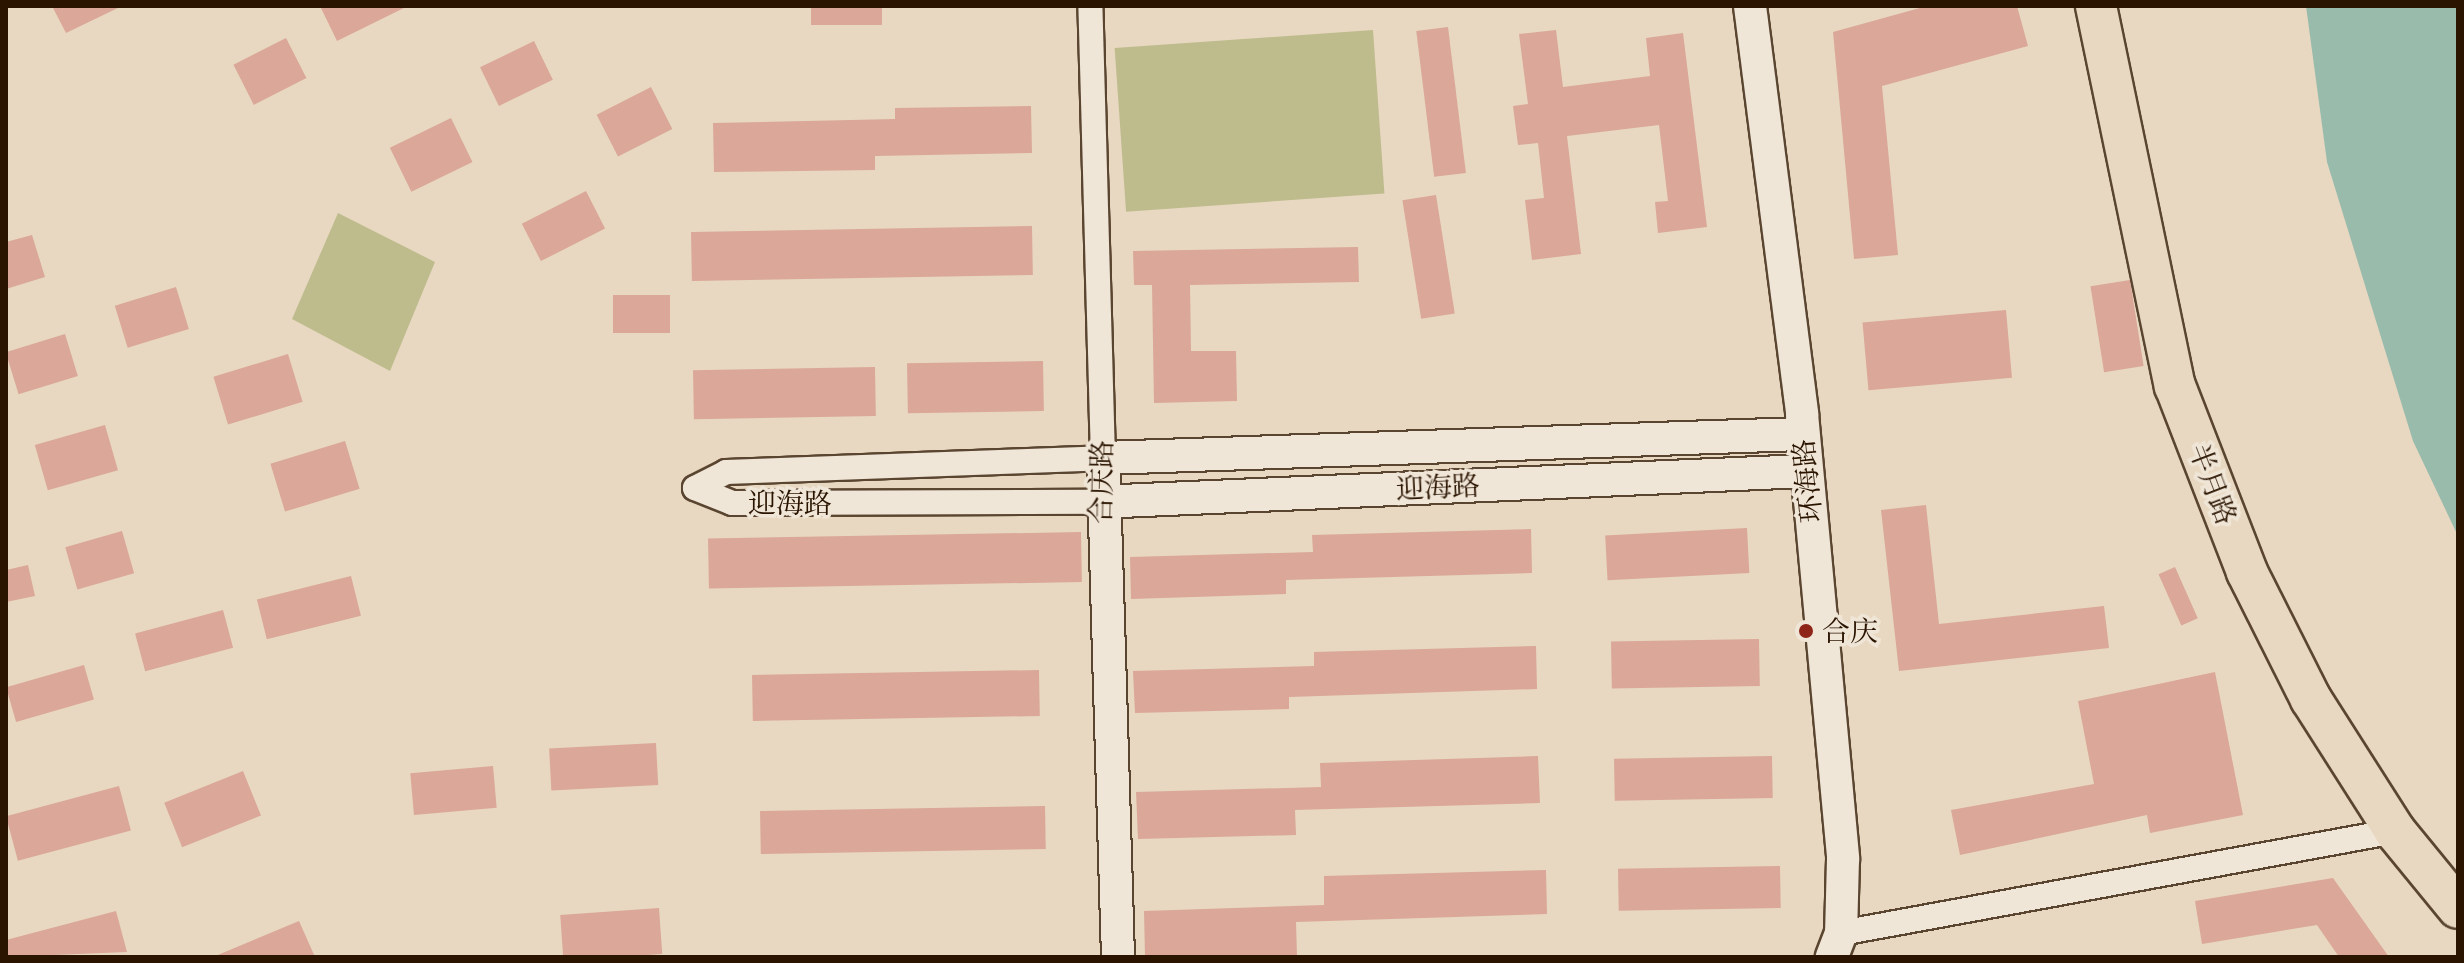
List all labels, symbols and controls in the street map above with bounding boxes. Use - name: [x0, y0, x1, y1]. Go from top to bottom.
- street label: 环海路: [1786, 437, 1828, 525]
- street label: 半月路: [2182, 439, 2244, 529]
- street label: 合庆路: [1083, 440, 1119, 524]
- street label: 迎海路: [1395, 468, 1481, 506]
- street label: 迎海路: [748, 486, 832, 520]
- place label: 合庆: [1822, 614, 1878, 648]
- marker: 合庆: [1797, 622, 1815, 640]

